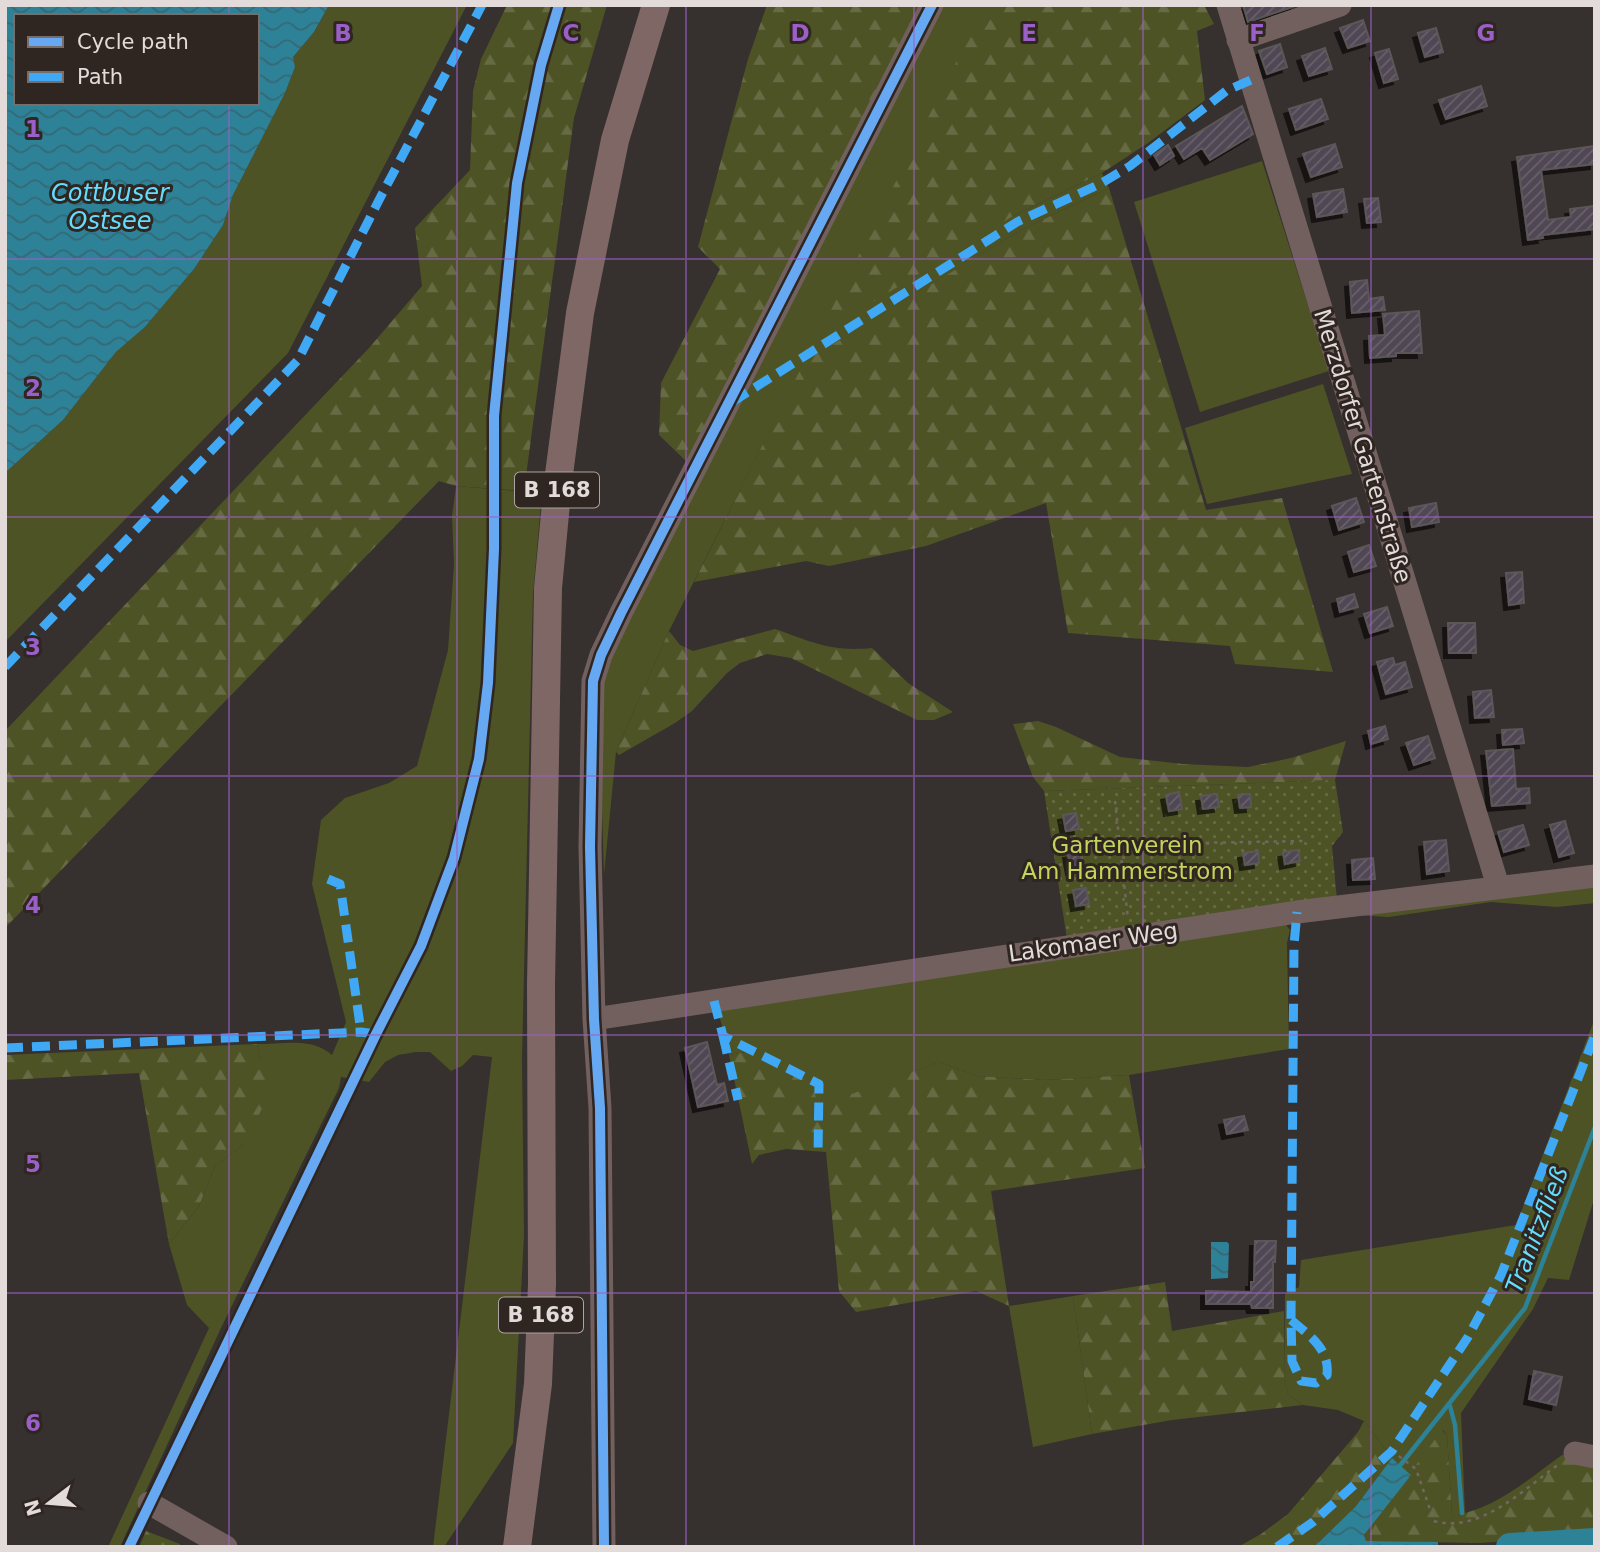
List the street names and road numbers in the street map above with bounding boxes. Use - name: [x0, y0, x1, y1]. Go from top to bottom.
- street label: Merzdorfer Gartenstraße: [1309, 306, 1417, 586]
- road number: B 168: [515, 472, 599, 508]
- street label: Lakomaer Weg: [1006, 917, 1180, 967]
- road number: B 168: [499, 1298, 583, 1332]

